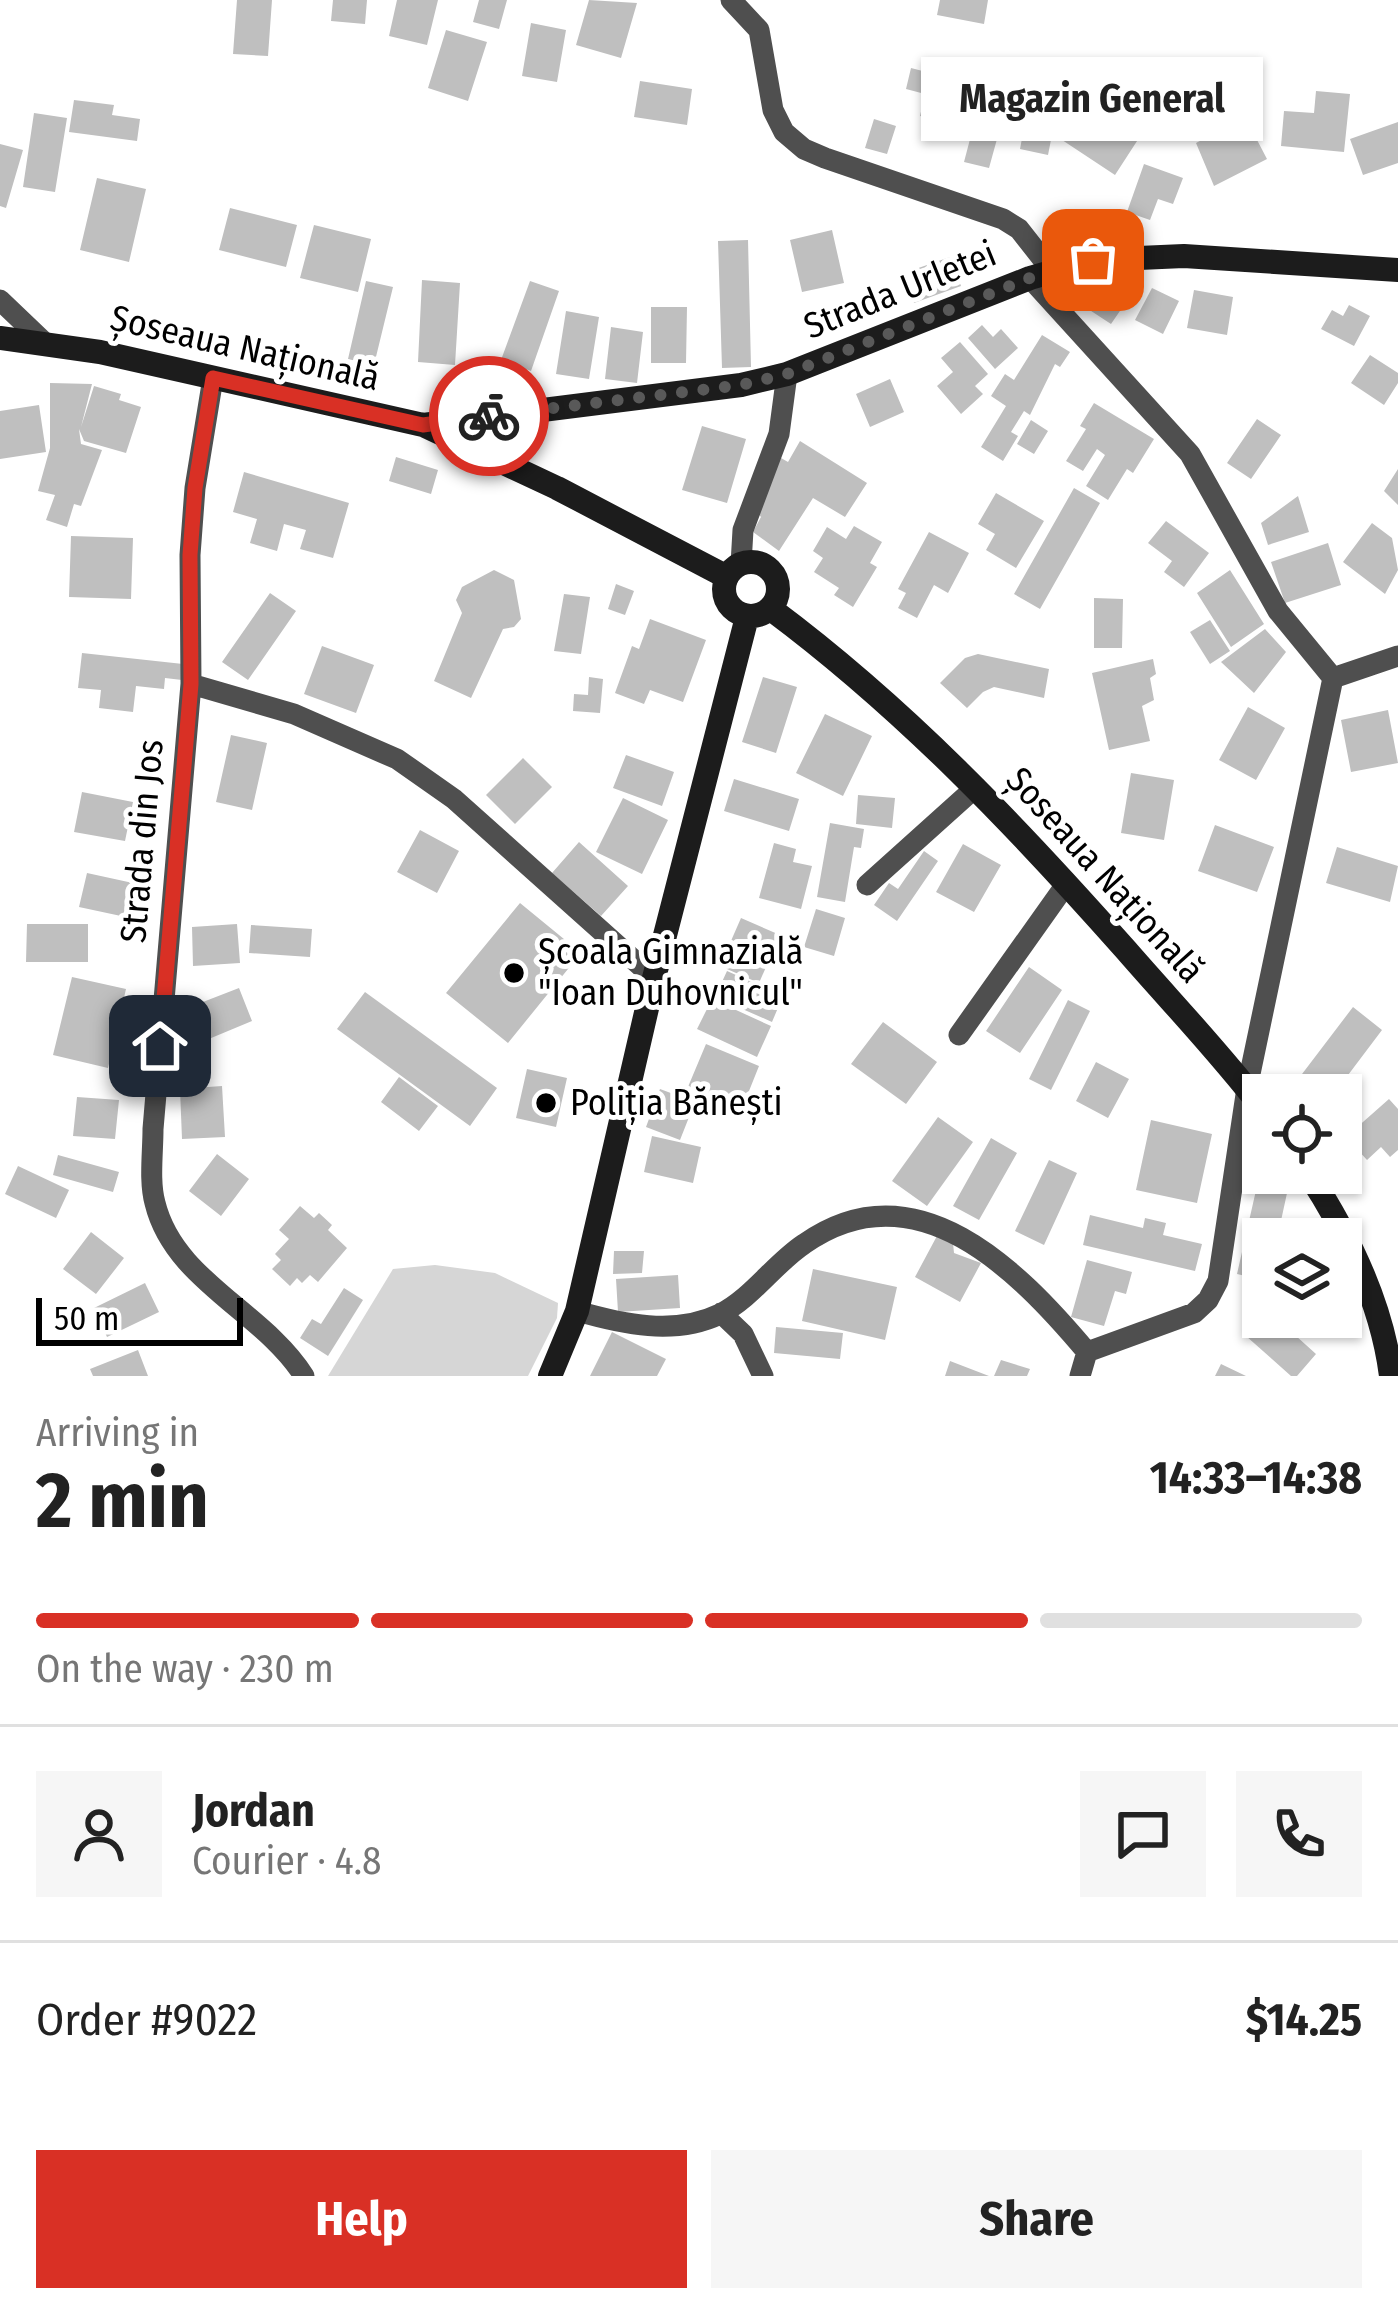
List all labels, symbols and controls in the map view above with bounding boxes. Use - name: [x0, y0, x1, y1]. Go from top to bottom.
- callout: Magazin General: [922, 56, 1264, 140]
- text: Magazin General: [959, 76, 1225, 122]
- pin: [1042, 209, 1144, 311]
- icon: bag: [1060, 227, 1126, 293]
- street label: Strada Urletei: [798, 232, 1002, 348]
- street label: Șoseaua Națională: [106, 296, 384, 400]
- courier: [429, 356, 549, 476]
- icon: bike: [456, 383, 522, 449]
- street label: Strada din Jos: [111, 737, 173, 945]
- street label: Șoseaua Națională: [997, 758, 1213, 992]
- place label: Școala Gimnazială "Ioan Duhovnicul": [538, 930, 803, 1015]
- marker: Școala Gimnazială "Ioan Duhovnicul": [501, 960, 527, 986]
- pin: [109, 995, 211, 1097]
- icon: home: [127, 1013, 193, 1079]
- map controls: [1242, 1074, 1362, 1338]
- button: locate: [1242, 1074, 1362, 1194]
- place label: Poliția Bănești: [570, 1081, 783, 1125]
- marker: Poliția Bănești: [533, 1090, 559, 1116]
- button: layers: [1242, 1218, 1362, 1338]
- scale bar: [36, 1292, 243, 1345]
- text: 50 m: [54, 1299, 119, 1339]
- text: Arriving in: [36, 1410, 199, 1456]
- text: 14:33–14:38: [1150, 1451, 1362, 1505]
- text: 2 min: [36, 1454, 209, 1548]
- text: On the way · 230 m: [36, 1646, 334, 1692]
- button: person: [36, 1771, 162, 1897]
- button: chat: [1080, 1771, 1206, 1897]
- button: phone: [1236, 1771, 1362, 1897]
- text: Jordan: [192, 1784, 315, 1838]
- text: Courier · 4.8: [192, 1838, 382, 1884]
- text: Order #9022: [36, 1993, 257, 2047]
- text: $14.25: [1246, 1993, 1362, 2047]
- button: Help: [36, 2150, 687, 2288]
- button: Share: [711, 2150, 1362, 2288]

